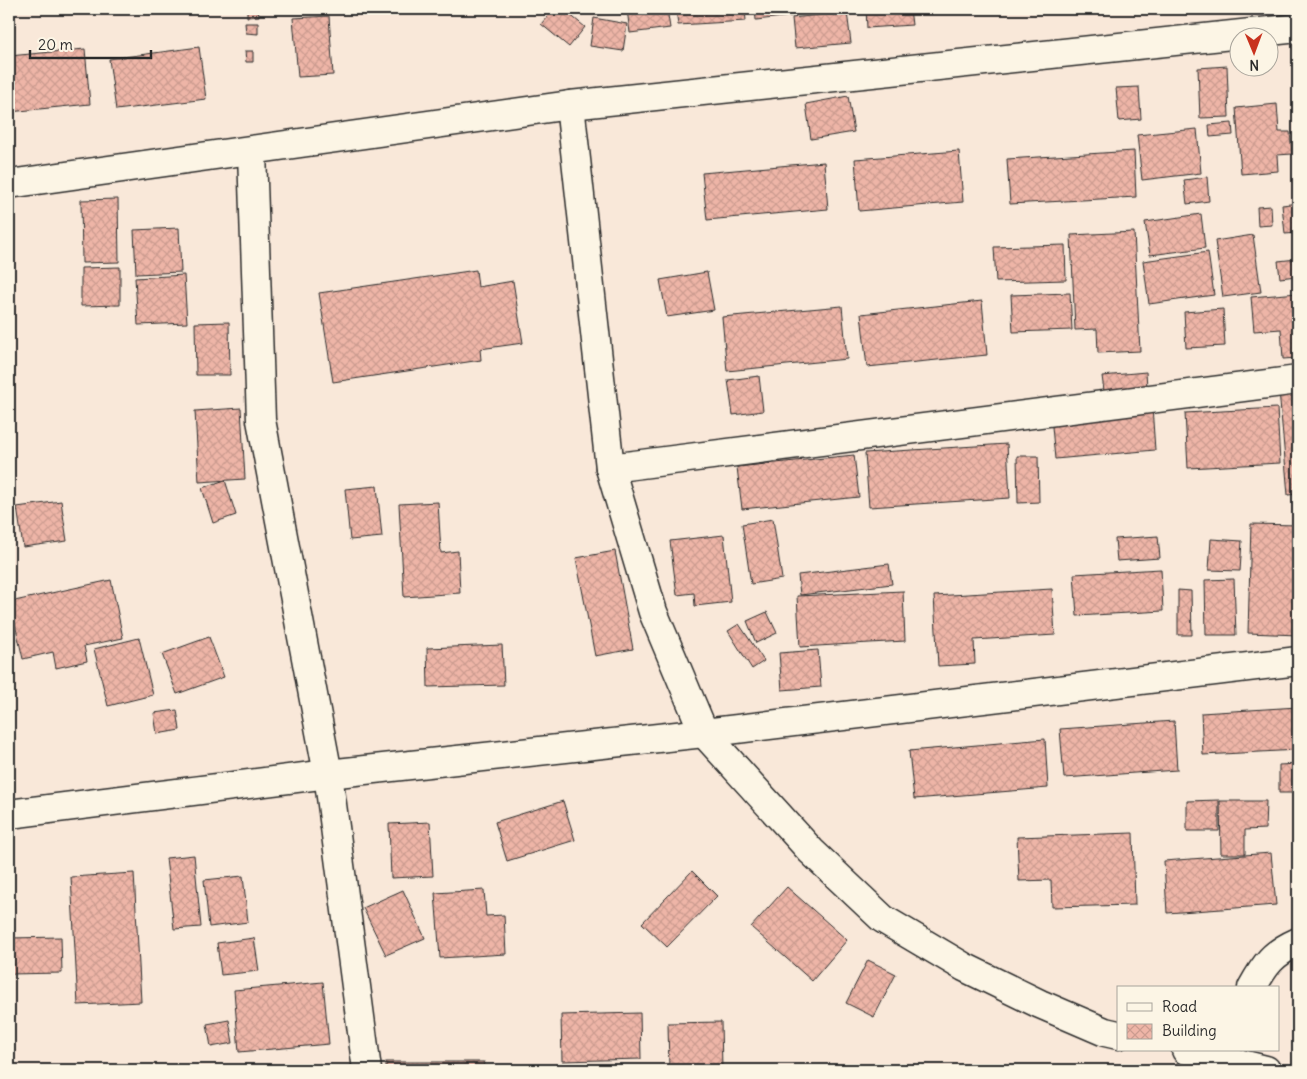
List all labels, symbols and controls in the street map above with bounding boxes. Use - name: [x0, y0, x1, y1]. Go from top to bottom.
- scale bar: [30, 28, 151, 60]
- north arrow: [1230, 28, 1280, 78]
- text: 20 m: [38, 35, 73, 54]
- text: N: [1249, 56, 1259, 74]
- legend: [1117, 986, 1280, 1052]
- text: Road: [1162, 997, 1197, 1016]
- text: Building: [1162, 1021, 1217, 1040]

